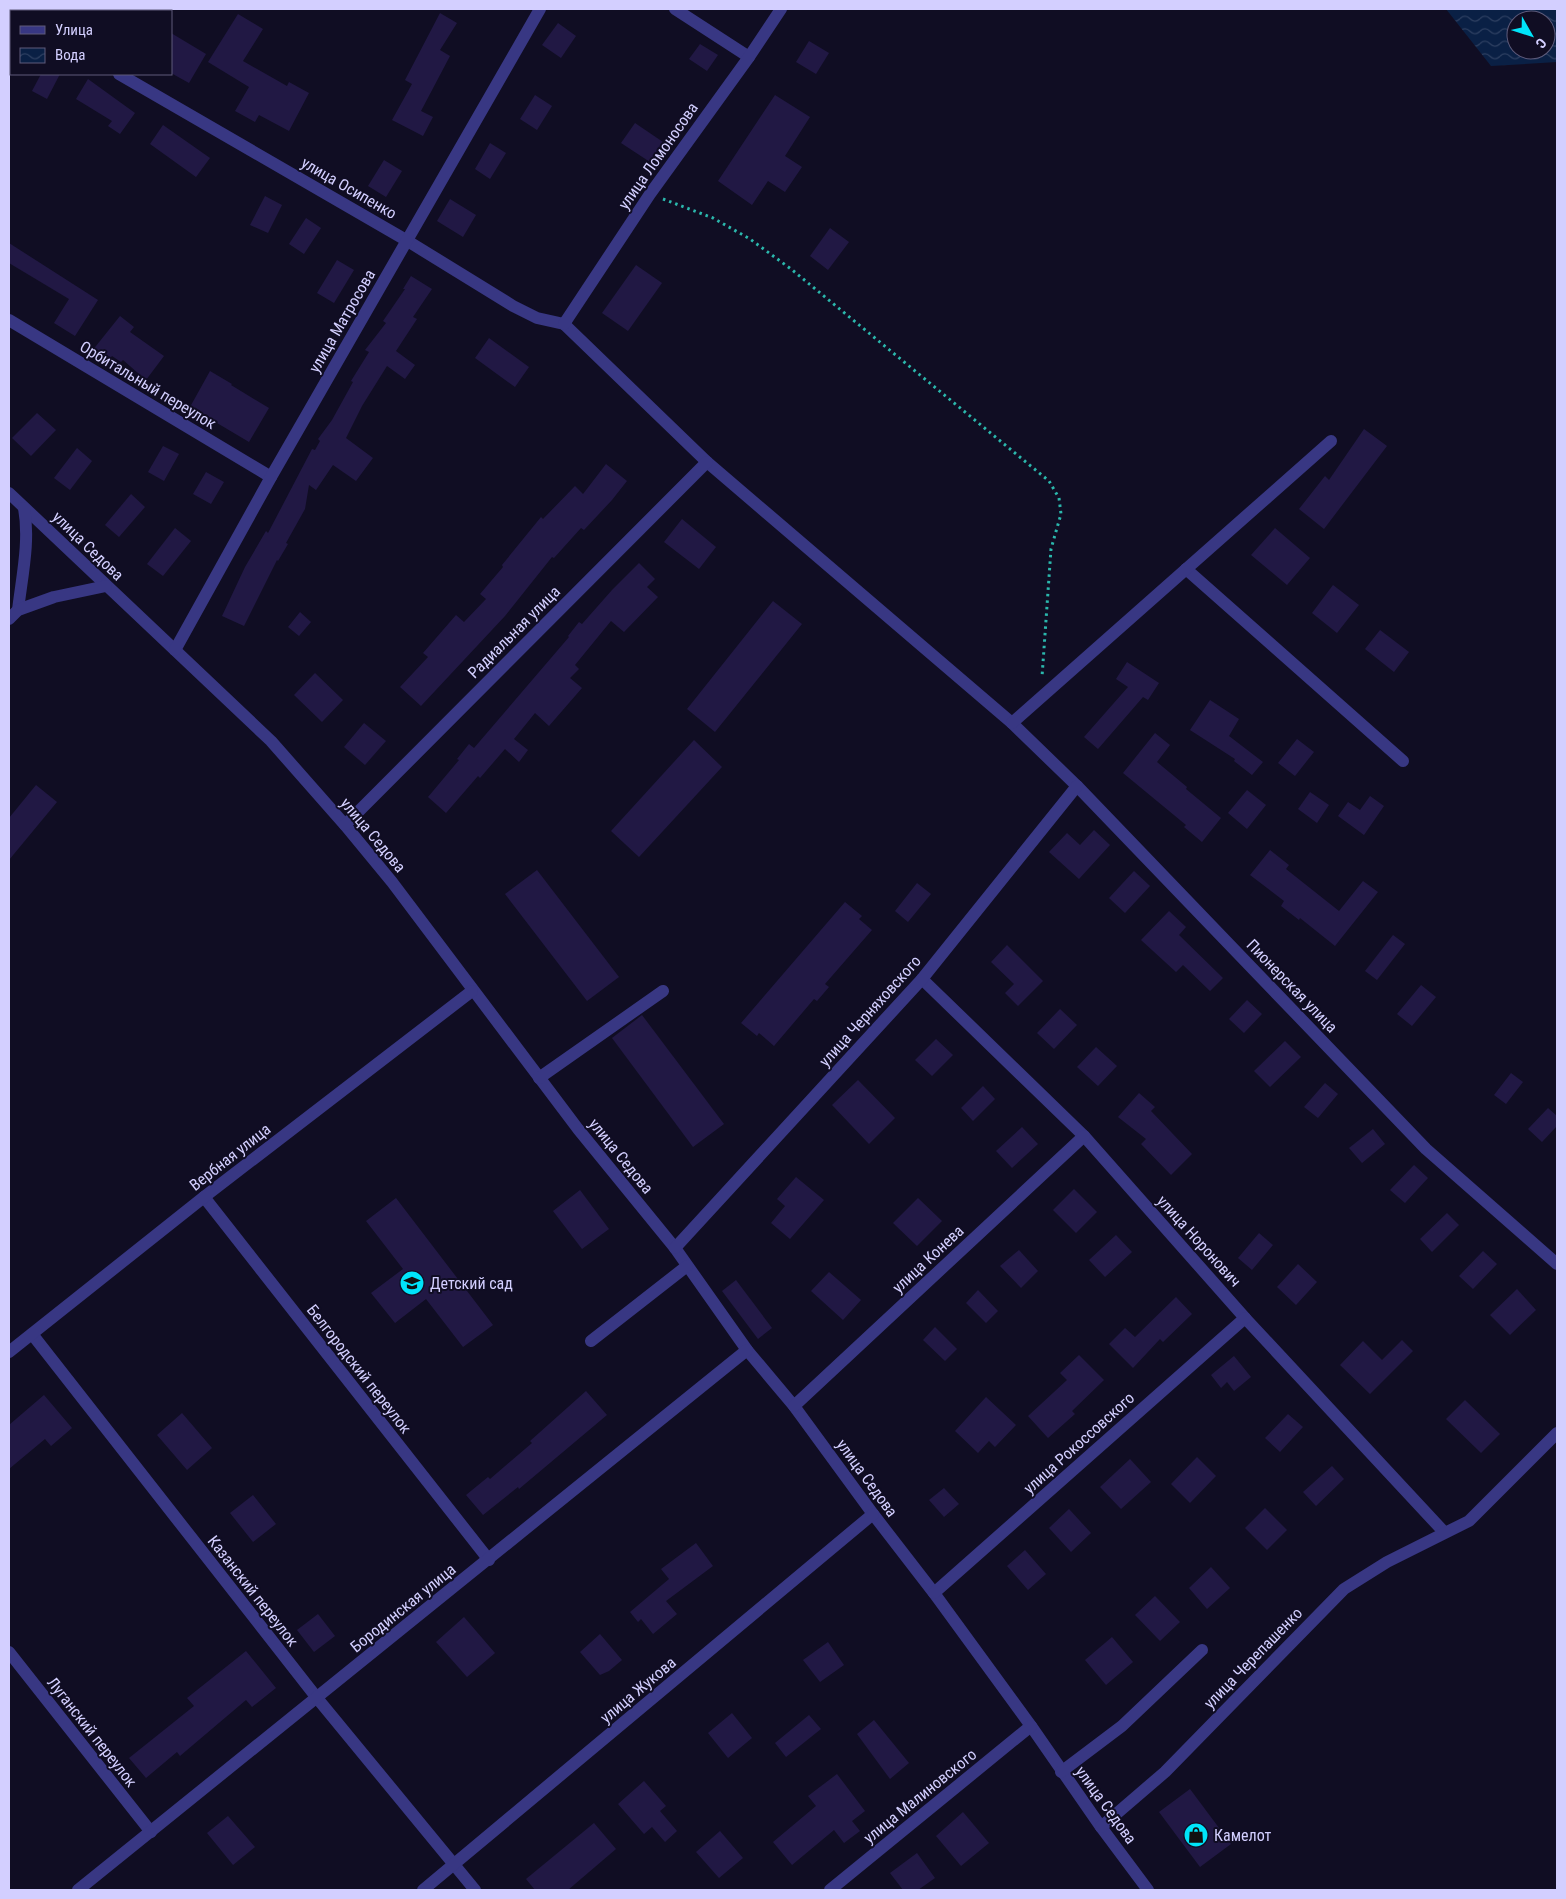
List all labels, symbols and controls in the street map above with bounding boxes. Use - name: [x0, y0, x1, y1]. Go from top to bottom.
- legend: [10, 10, 172, 75]
- north arrow: [1506, 10, 1556, 60]
- text: Улица: [55, 21, 93, 39]
- text: С: [1532, 35, 1550, 51]
- text: Вода: [55, 46, 85, 64]
- street label: улица Ломоносова: [614, 99, 702, 213]
- street label: улица Осипенко: [298, 153, 400, 223]
- street label: улица Матросова: [305, 266, 379, 376]
- street label: Орбитальный переулок: [76, 337, 220, 433]
- street label: улица Седова: [49, 507, 127, 585]
- street label: Радиальная улица: [464, 582, 564, 682]
- street label: улица Седова: [336, 794, 410, 876]
- street label: Пионерская улица: [1243, 935, 1341, 1037]
- street label: улица Черняховского: [815, 952, 925, 1070]
- street label: улица Седова: [585, 1115, 657, 1197]
- street label: Вербная улица: [186, 1119, 274, 1195]
- street label: улица Норонович: [1153, 1191, 1245, 1291]
- street label: улица Конева: [888, 1221, 968, 1297]
- school or university icon: Детский сад: [399, 1270, 425, 1296]
- place label: Детский сад: [430, 1274, 513, 1293]
- street label: Белгородский переулок: [303, 1301, 415, 1438]
- street label: улица Рокоссовского: [1020, 1388, 1138, 1498]
- street label: улица Седова: [832, 1435, 902, 1521]
- street label: Казанский переулок: [204, 1532, 302, 1651]
- street label: Бородинская улица: [347, 1560, 459, 1656]
- street label: улица Черепашенко: [1200, 1604, 1306, 1712]
- street label: улица Жукова: [596, 1653, 680, 1727]
- street label: Луганский переулок: [43, 1673, 141, 1791]
- street label: улица Малиновского: [860, 1745, 980, 1847]
- street label: улица Седова: [1071, 1762, 1141, 1848]
- shop icon: Камелот: [1183, 1822, 1209, 1848]
- place label: Камелот: [1214, 1826, 1271, 1845]

